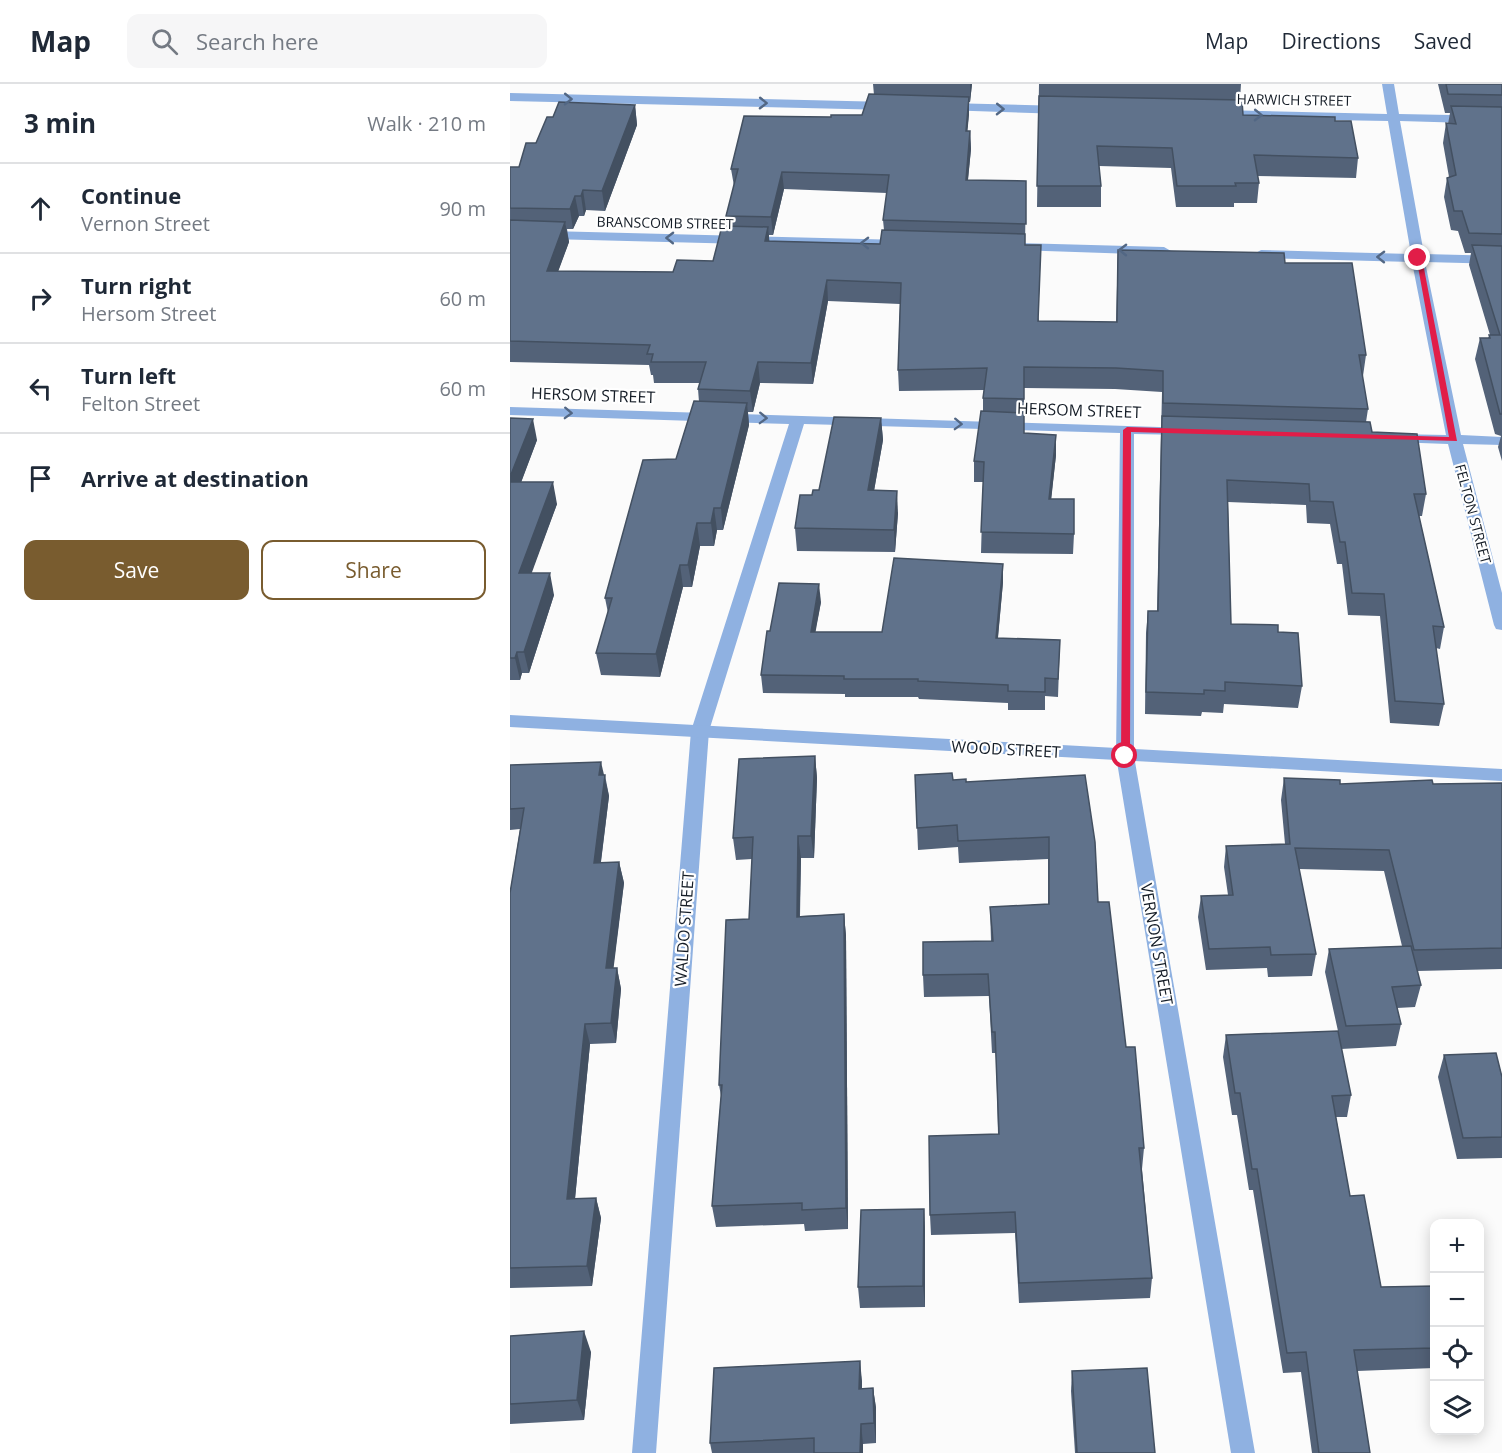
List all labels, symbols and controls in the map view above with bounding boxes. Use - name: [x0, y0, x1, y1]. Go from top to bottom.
- search box: [127, 14, 547, 68]
- text: Map: [30, 22, 91, 60]
- icon: search: [148, 25, 181, 58]
- text: Search here: [196, 26, 319, 56]
- text: Map: [1205, 27, 1248, 55]
- text: Directions: [1281, 27, 1381, 55]
- text: Saved: [1414, 27, 1472, 55]
- street label: HARWICH STREET: [1236, 89, 1352, 110]
- one-way arrow: [564, 92, 573, 105]
- one-way arrow: [759, 97, 768, 109]
- one-way arrow: [996, 102, 1005, 115]
- text: 3 min: [24, 105, 96, 141]
- one-way arrow: [1254, 108, 1263, 121]
- text: Walk · 210 m: [367, 110, 486, 137]
- text: Continue: [81, 180, 181, 210]
- icon: ahead: [24, 192, 57, 225]
- text: 90 m: [439, 195, 486, 222]
- text: Vernon Street: [81, 210, 210, 237]
- street label: BRANSCOMB STREET: [596, 212, 734, 233]
- one-way arrow: [665, 232, 674, 245]
- one-way arrow: [860, 237, 869, 250]
- one-way arrow: [1118, 244, 1127, 256]
- route end: [1404, 244, 1430, 270]
- one-way arrow: [1376, 251, 1385, 263]
- text: Turn right: [81, 270, 192, 300]
- icon: right: [24, 282, 57, 315]
- text: 60 m: [439, 285, 486, 312]
- text: Hersom Street: [81, 300, 216, 327]
- text: Turn left: [81, 360, 176, 390]
- icon: left: [24, 372, 57, 405]
- text: 60 m: [439, 375, 486, 402]
- street label: HERSOM STREET: [530, 382, 656, 408]
- text: Felton Street: [81, 390, 200, 417]
- street label: HERSOM STREET: [1016, 397, 1142, 423]
- one-way arrow: [564, 406, 573, 419]
- one-way arrow: [759, 412, 768, 425]
- one-way arrow: [954, 418, 963, 431]
- icon: arrive: [24, 462, 57, 495]
- street label: FELTON STREET: [1451, 462, 1496, 566]
- text: Arrive at destination: [81, 463, 309, 493]
- button: Save: [24, 540, 249, 600]
- button: Share: [261, 540, 486, 600]
- street label: WOOD STREET: [951, 735, 1061, 763]
- route start: [1111, 742, 1137, 768]
- street label: WALDO STREET: [669, 870, 699, 987]
- street label: VERNON STREET: [1135, 881, 1179, 1007]
- map controls: [1430, 1219, 1484, 1435]
- button: +: [1430, 1219, 1484, 1273]
- button: −: [1430, 1273, 1484, 1327]
- button: locate: [1430, 1327, 1484, 1381]
- button: layers: [1430, 1381, 1484, 1435]

